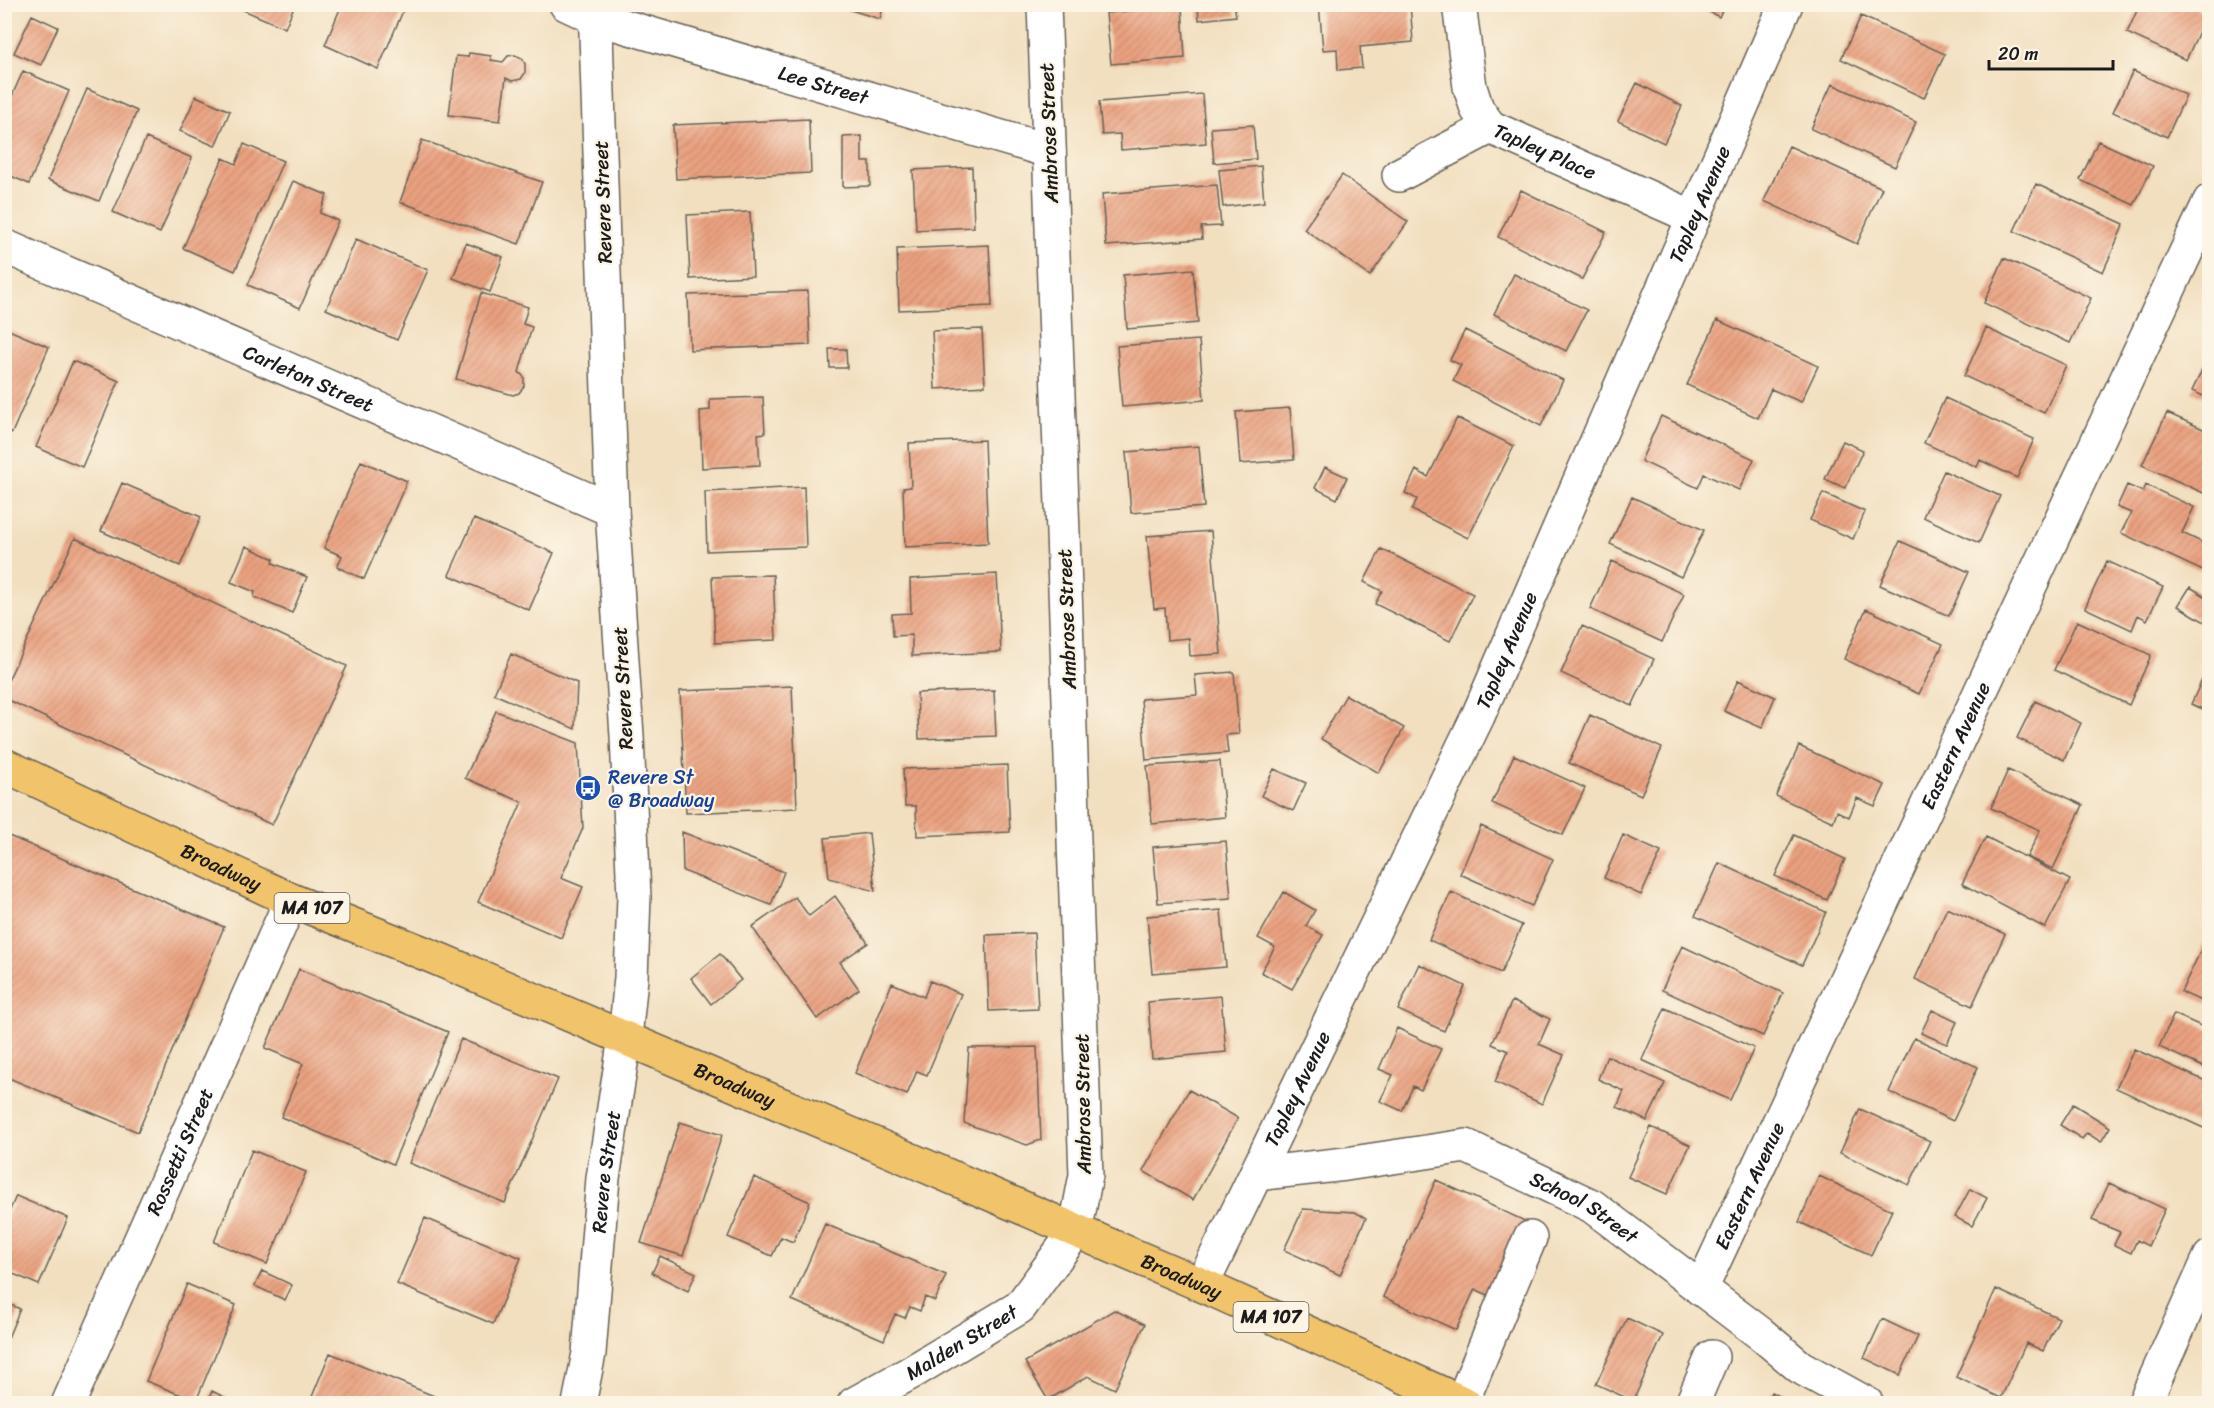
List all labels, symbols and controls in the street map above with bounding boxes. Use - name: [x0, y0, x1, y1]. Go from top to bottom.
- scale bar: [1989, 33, 2114, 71]
- text: 20 m: [1998, 38, 2038, 70]
- street label: Lee Street: [774, 55, 874, 115]
- street label: Ambrose Street: [1029, 62, 1069, 205]
- street label: Tapley Place: [1488, 113, 1602, 190]
- street label: Revere Street: [583, 140, 623, 264]
- street label: Tapley Avenue: [1658, 140, 1740, 269]
- street label: Carleton Street: [238, 334, 380, 422]
- street label: Ambrose Street: [1047, 548, 1087, 691]
- street label: Tapley Avenue: [1465, 586, 1547, 715]
- street label: Revere Street: [602, 625, 644, 750]
- street label: Eastern Avenue: [1910, 676, 2000, 815]
- place label: Revere St @ Broadway: [608, 760, 715, 818]
- bus stop icon: Revere St @ Broadway: [573, 773, 603, 803]
- street label: Broadway: [175, 833, 268, 902]
- road number: MA 107: [274, 893, 350, 923]
- street label: Tapley Avenue: [1254, 1025, 1340, 1153]
- street label: Ambrose Street: [1064, 1033, 1102, 1175]
- street label: Broadway: [689, 1052, 782, 1118]
- street label: Rossetti Street: [136, 1082, 223, 1221]
- street label: Revere Street: [581, 1108, 631, 1234]
- street label: Eastern Avenue: [1704, 1116, 1794, 1255]
- street label: School Street: [1524, 1161, 1647, 1253]
- street label: Broadway: [1135, 1243, 1229, 1310]
- street label: Malden Street: [898, 1294, 1025, 1390]
- road number: MA 107: [1234, 1302, 1308, 1332]

